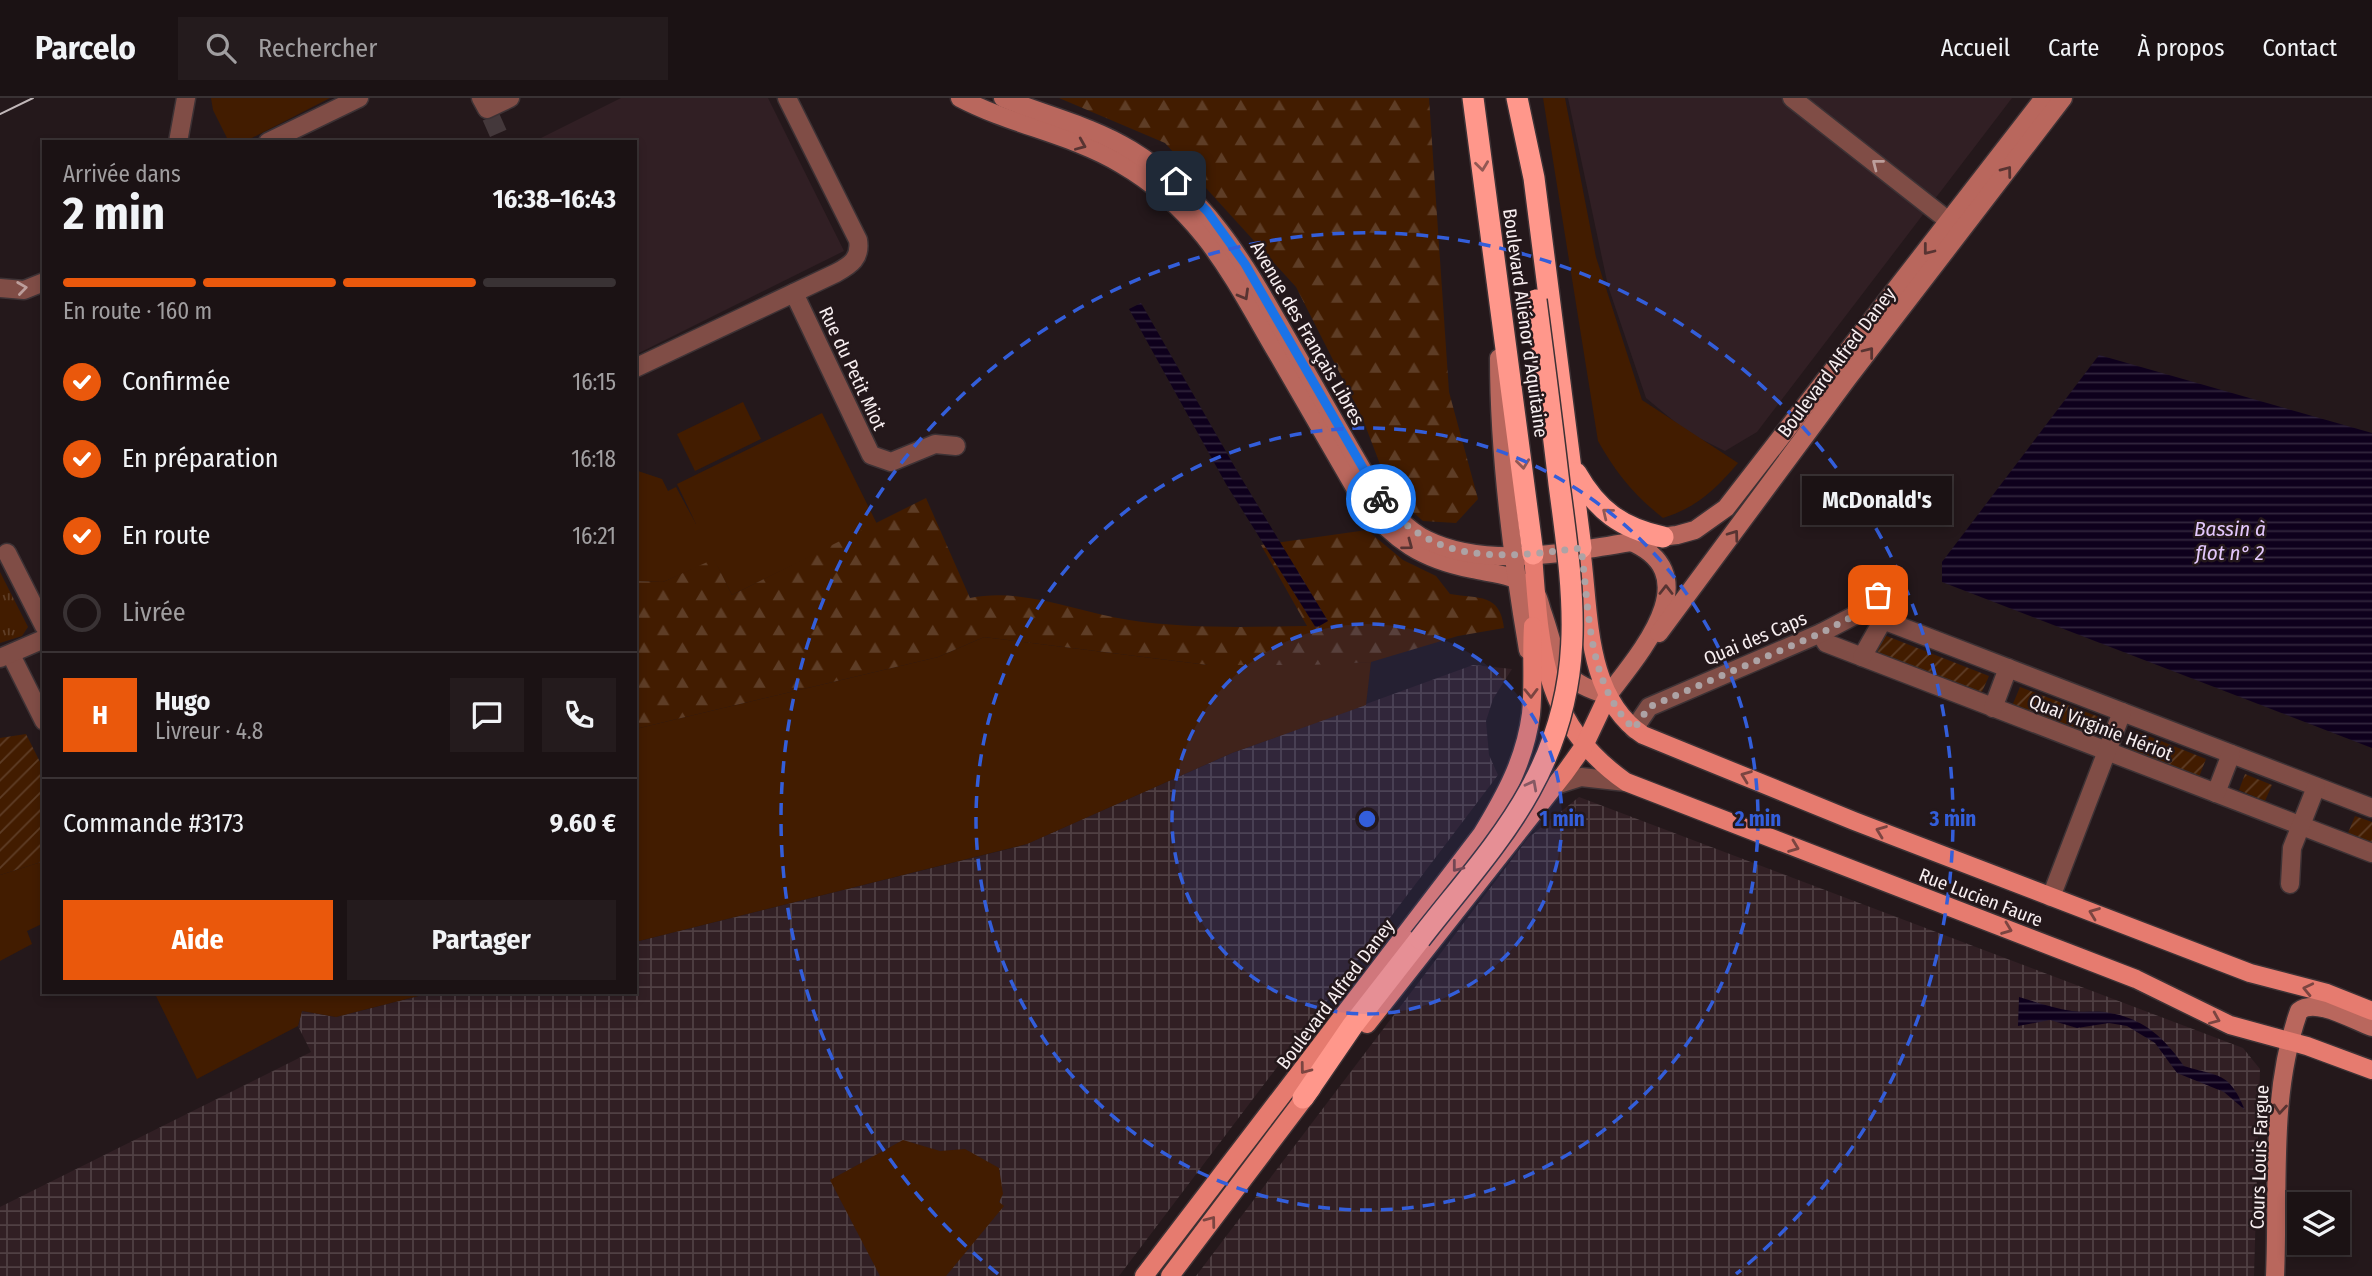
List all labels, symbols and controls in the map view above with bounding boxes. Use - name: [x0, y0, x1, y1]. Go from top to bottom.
- search box: [178, 17, 668, 80]
- text: Parcelo: [35, 28, 136, 68]
- icon: search: [202, 29, 240, 67]
- text: Rechercher: [258, 33, 377, 64]
- text: Accueil: [1941, 34, 2010, 62]
- text: Carte: [2048, 34, 2099, 62]
- text: À propos: [2137, 34, 2224, 62]
- text: Contact: [2262, 34, 2337, 62]
- one-way arrow: [1074, 137, 1086, 151]
- pin: [1146, 151, 1206, 211]
- text: Arrivée dans: [63, 160, 181, 188]
- one-way arrow: [1474, 160, 1489, 172]
- one-way arrow: [1873, 160, 1885, 173]
- icon: home: [1157, 162, 1195, 200]
- one-way arrow: [1999, 166, 2012, 179]
- text: 16:38–16:43: [493, 184, 616, 215]
- text: 2 min: [63, 186, 165, 241]
- street label: Boulevard Aliénor d'Aquitaine: [1498, 207, 1553, 439]
- street label: Avenue des Français Libres: [1246, 237, 1370, 429]
- one-way arrow: [1924, 242, 1937, 255]
- one-way arrow: [16, 281, 28, 296]
- street label: Boulevard Alfred Daney: [1773, 282, 1901, 442]
- one-way arrow: [1236, 288, 1249, 301]
- text: En route · 160 m: [63, 297, 212, 325]
- street label: Rue du Petit Miot: [814, 303, 892, 434]
- one-way arrow: [1860, 347, 1873, 359]
- icon: check: [63, 363, 101, 401]
- text: Confirmée: [122, 366, 230, 397]
- text: 16:15: [572, 368, 616, 396]
- icon: check: [63, 440, 101, 478]
- text: En préparation: [122, 443, 279, 474]
- text: 16:18: [571, 445, 616, 473]
- one-way arrow: [1515, 458, 1530, 470]
- courier: [1346, 464, 1416, 534]
- callout: McDonald's: [1803, 476, 1953, 525]
- icon: bike: [1362, 480, 1400, 518]
- text: McDonald's: [1822, 486, 1932, 514]
- one-way arrow: [1603, 509, 1615, 522]
- water label: Bassin à flot n° 2: [2194, 516, 2266, 566]
- icon: check: [63, 517, 101, 555]
- text: En route: [122, 520, 210, 551]
- text: 16:21: [572, 522, 616, 550]
- one-way arrow: [1726, 530, 1738, 543]
- one-way arrow: [1400, 537, 1412, 549]
- pin: [1848, 565, 1908, 625]
- icon: bag: [1859, 576, 1897, 614]
- one-way arrow: [1658, 584, 1674, 595]
- text: Livrée: [122, 597, 186, 628]
- street label: Quai des Caps: [1700, 606, 1810, 670]
- button: chat: [450, 678, 524, 752]
- button: phone: [542, 678, 616, 752]
- text: Hugo: [155, 686, 210, 717]
- one-way arrow: [1523, 688, 1539, 699]
- street label: Quai Virginie Hériot: [2026, 689, 2177, 766]
- text: H: [92, 700, 108, 731]
- text: Livreur · 4.8: [155, 717, 263, 745]
- one-way arrow: [1740, 770, 1753, 784]
- one-way arrow: [1524, 780, 1537, 792]
- text: 1 min: [1539, 806, 1585, 832]
- text: 2 min: [1734, 806, 1781, 832]
- text: 3 min: [1929, 806, 1976, 832]
- centre of rings: [1355, 807, 1379, 831]
- text: Commande #3173: [63, 808, 244, 839]
- text: 9.60 €: [550, 808, 616, 839]
- one-way arrow: [1876, 826, 1888, 840]
- one-way arrow: [1788, 839, 1800, 853]
- one-way arrow: [1452, 859, 1465, 872]
- street label: Rue Lucien Faure: [1916, 863, 2046, 932]
- button: Aide: [63, 900, 333, 980]
- button: Partager: [347, 900, 616, 980]
- one-way arrow: [2088, 908, 2100, 922]
- street label: Boulevard Alfred Daney: [1272, 914, 1400, 1074]
- one-way arrow: [2000, 920, 2012, 934]
- one-way arrow: [2302, 983, 2314, 997]
- one-way arrow: [2208, 1011, 2220, 1025]
- one-way arrow: [1301, 1061, 1314, 1073]
- street label: Cours Louis Fargue: [2245, 1084, 2274, 1230]
- one-way arrow: [2273, 1104, 2288, 1115]
- map controls: [2287, 1192, 2350, 1255]
- button: layers: [2287, 1192, 2350, 1255]
- one-way arrow: [1202, 1216, 1215, 1229]

